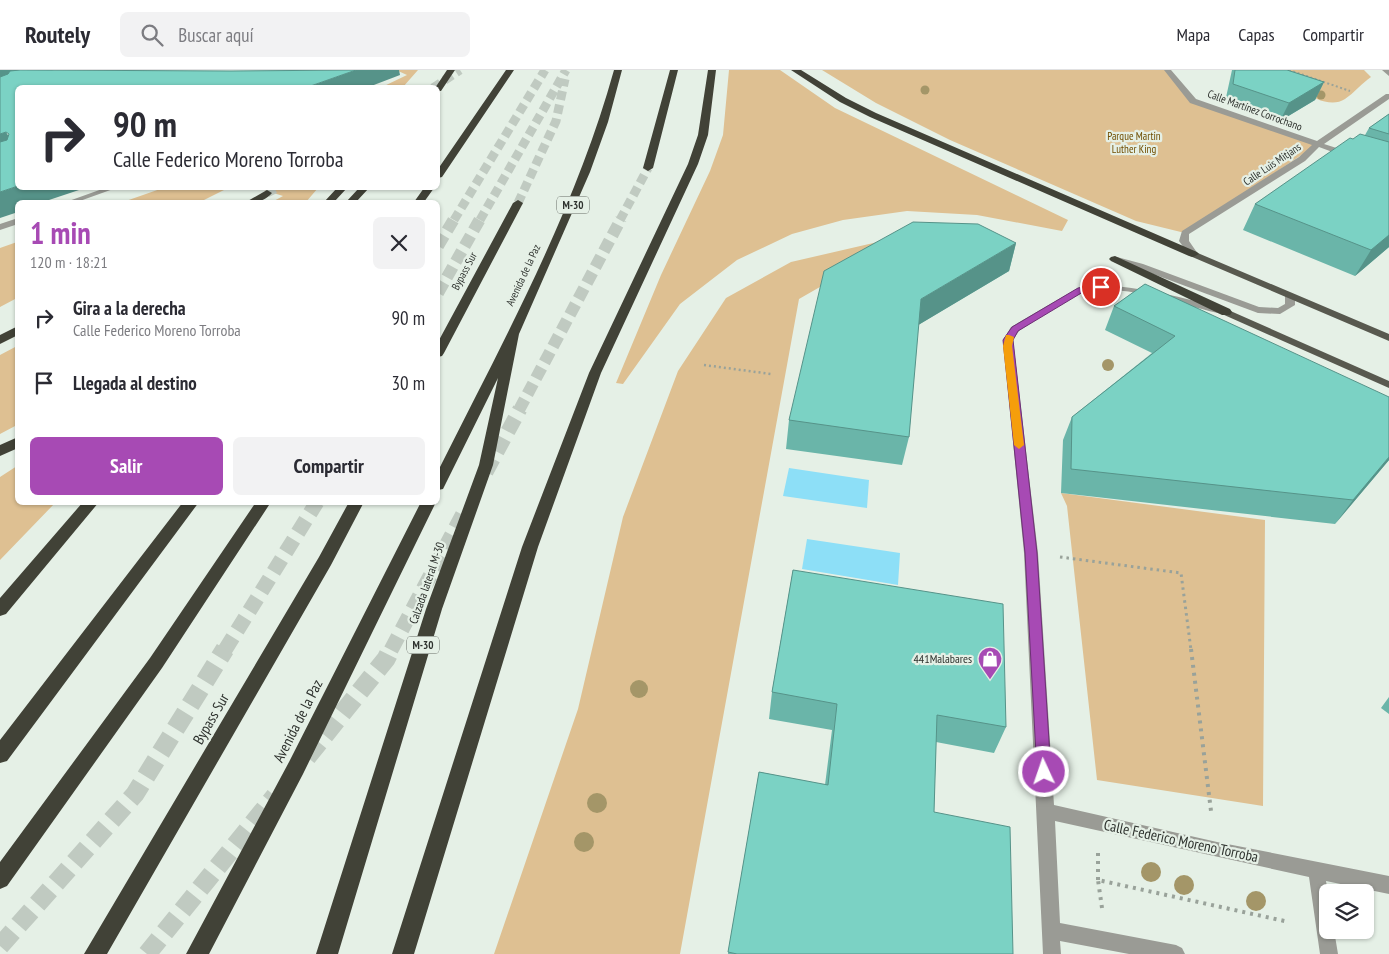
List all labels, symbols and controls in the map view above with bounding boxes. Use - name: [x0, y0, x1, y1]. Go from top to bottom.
- search box: [120, 12, 470, 57]
- text: Routely: [25, 19, 90, 50]
- icon: search: [138, 21, 166, 49]
- text: Buscar aquí: [178, 23, 254, 47]
- text: Mapa: [1177, 23, 1210, 46]
- text: Capas: [1238, 23, 1275, 46]
- text: Compartir: [1303, 23, 1364, 46]
- street label: Calle Martínez Corrochano: [1206, 86, 1304, 134]
- text: 90 m: [113, 101, 177, 147]
- icon: right: [30, 105, 95, 170]
- park label: Parque Martin Luther King: [1107, 129, 1161, 156]
- street label: Calle Luis Mitjans: [1240, 139, 1304, 188]
- text: Calle Federico Moreno Torroba: [113, 145, 344, 173]
- road number: M-30: [557, 196, 589, 214]
- text: 1 min: [30, 213, 91, 252]
- button: close: [373, 217, 425, 269]
- street label: Avenida de la Paz: [503, 242, 543, 308]
- street label: Bypass Sur: [448, 250, 480, 292]
- text: 120 m · 18:21: [30, 252, 108, 272]
- pin: [1080, 266, 1122, 308]
- icon: arrive: [1087, 273, 1115, 301]
- text: Gira a la derecha: [73, 296, 186, 320]
- icon: right: [30, 304, 58, 332]
- text: 90 m: [392, 306, 425, 330]
- text: Calle Federico Moreno Torroba: [73, 320, 241, 340]
- icon: arrive: [30, 369, 58, 397]
- text: Llegada al destino: [73, 371, 197, 395]
- text: 30 m: [392, 371, 425, 395]
- button: Salir: [30, 437, 223, 495]
- button: Compartir: [233, 437, 425, 495]
- street label: Calzada lateral M-30: [405, 540, 448, 626]
- road number: M-30: [407, 636, 439, 654]
- shop icon: 441Malabares: [977, 646, 1003, 680]
- place label: 441Malabares: [913, 651, 972, 666]
- street label: Avenida de la Paz: [269, 676, 327, 765]
- street label: Bypass Sur: [188, 689, 233, 748]
- position arrow: [1017, 745, 1069, 797]
- street label: Calle Federico Moreno Torroba: [1102, 815, 1260, 866]
- map controls: [1319, 884, 1374, 939]
- button: layers: [1319, 884, 1374, 939]

